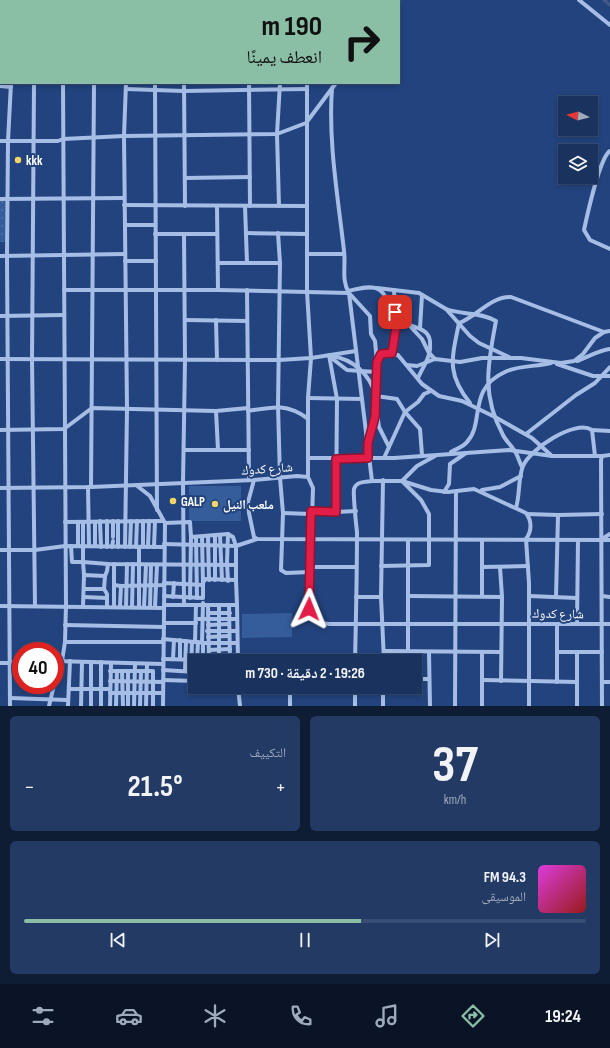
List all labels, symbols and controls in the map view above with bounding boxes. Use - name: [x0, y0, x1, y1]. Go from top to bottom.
- text: 190 m: [261, 10, 322, 43]
- icon: right: [336, 16, 388, 68]
- text: انعطف يمينًا: [247, 47, 322, 68]
- north arrow: [558, 96, 598, 136]
- map controls: [558, 96, 598, 184]
- button: layers: [558, 144, 598, 184]
- place label: kkk: [26, 153, 43, 169]
- marker: kkk: [13, 155, 23, 165]
- pin: [378, 295, 412, 329]
- icon: arrive: [384, 301, 406, 323]
- street label: شارع كدوك: [241, 459, 293, 480]
- place label: GALP: [181, 494, 205, 510]
- marker: GALP: [168, 496, 178, 506]
- place label: ملعب النيل: [223, 497, 274, 513]
- marker: ملعب النيل: [210, 499, 220, 509]
- position arrow: [288, 588, 330, 630]
- street label: شارع كدوك: [532, 606, 584, 623]
- speed limit sign: 40: [12, 642, 64, 694]
- text: 19:26 · 2 دقيقة · 730 m: [245, 664, 365, 683]
- text: 37: [432, 734, 478, 797]
- text: التكييف: [250, 745, 286, 761]
- text: 21.5°: [127, 769, 183, 805]
- text: −: [24, 774, 35, 801]
- text: +: [275, 774, 286, 801]
- text: km/h: [444, 792, 466, 808]
- text: 94.3 FM: [484, 868, 526, 887]
- text: الموسيقى: [482, 889, 526, 905]
- icon: previous: [107, 929, 129, 951]
- icon: pause: [294, 929, 316, 951]
- icon: next: [481, 929, 503, 951]
- icon: filters: [29, 1002, 57, 1030]
- icon: car: [115, 1002, 143, 1030]
- icon: climate: [201, 1002, 229, 1030]
- icon: phone: [287, 1002, 315, 1030]
- icon: music: [373, 1002, 401, 1030]
- icon: directions: [459, 1002, 487, 1030]
- text: 19:24: [545, 1006, 581, 1027]

